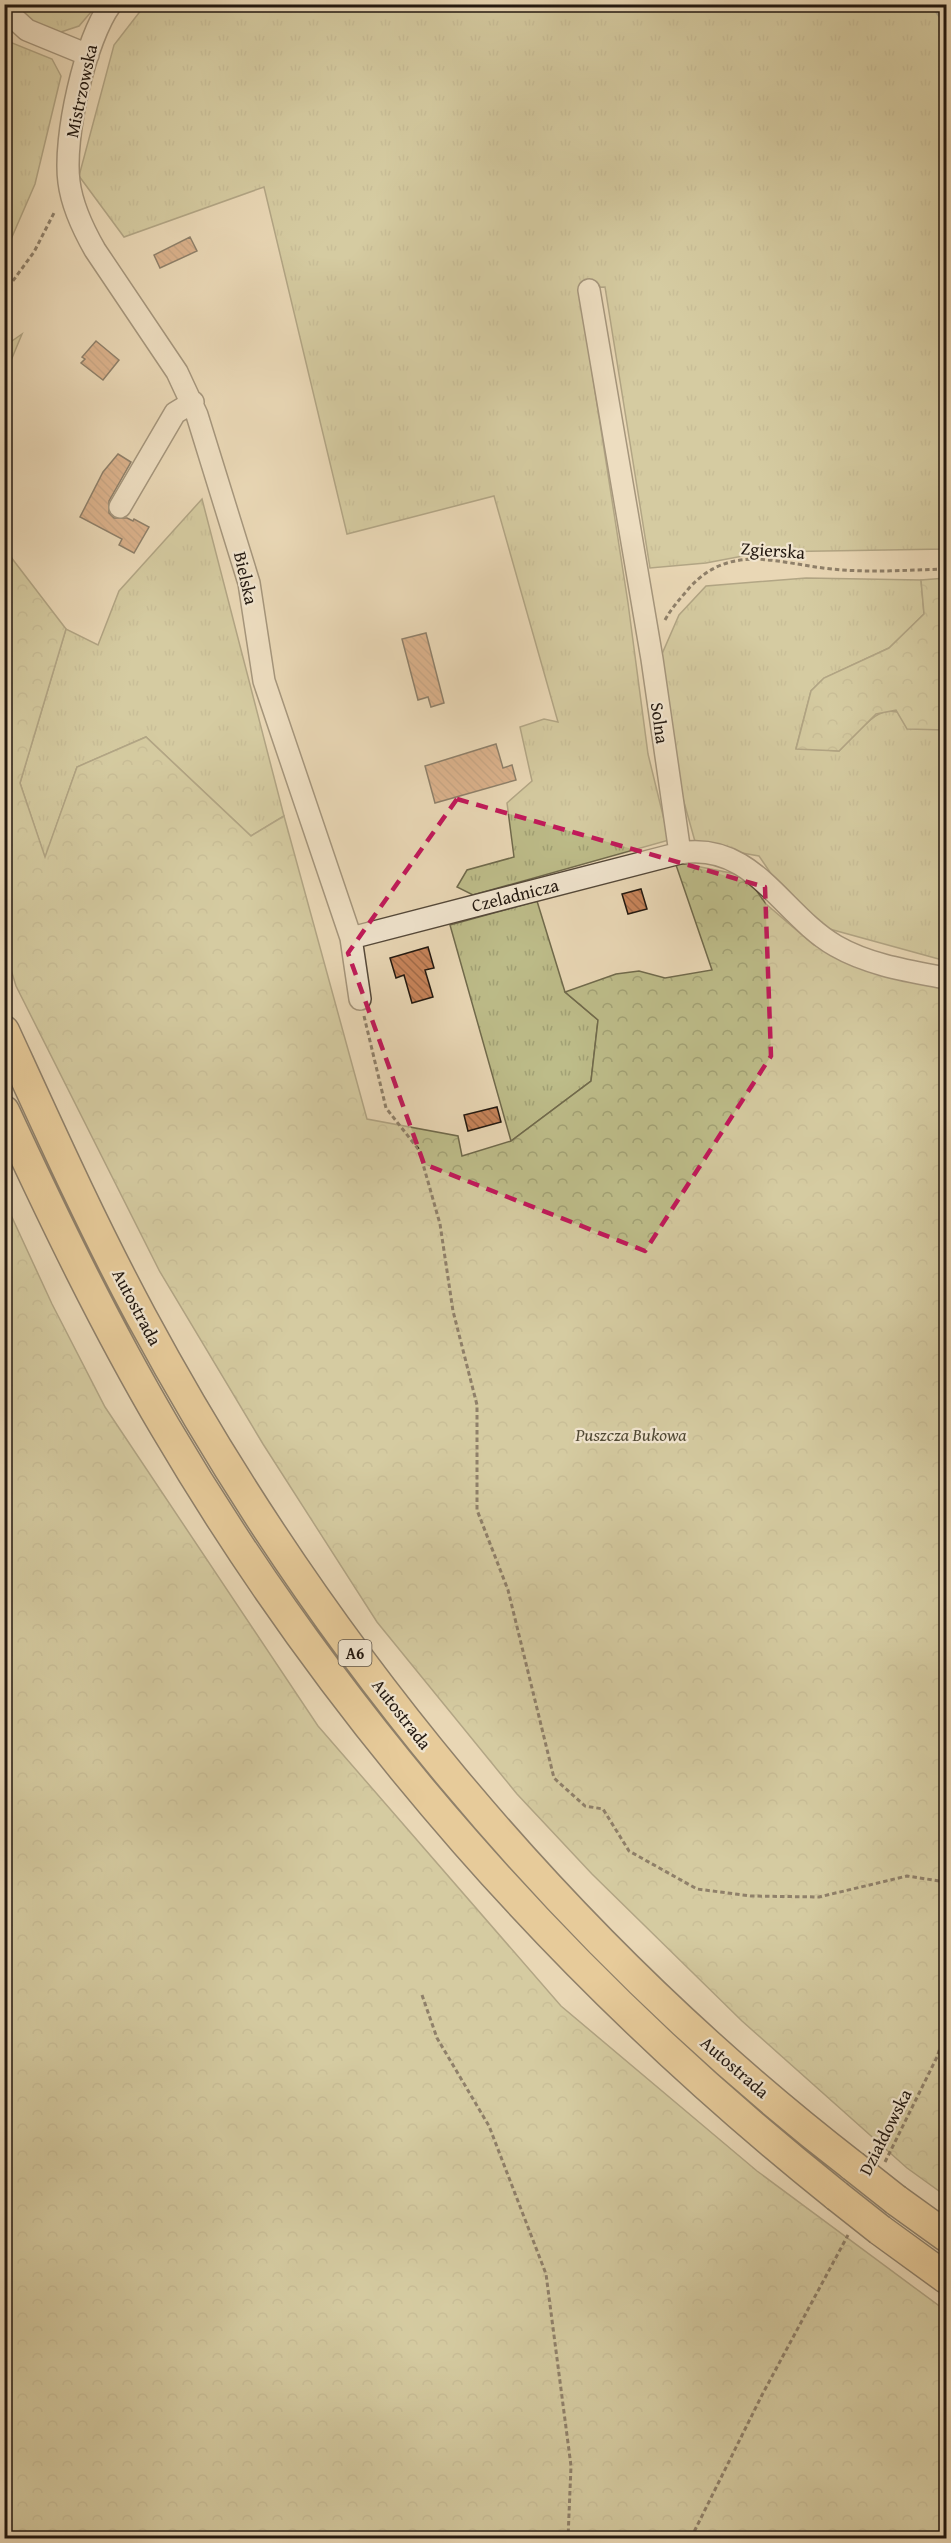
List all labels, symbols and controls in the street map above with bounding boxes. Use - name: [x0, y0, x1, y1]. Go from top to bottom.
- street label: Mistrzowska: [58, 41, 104, 140]
- street label: Zgierska: [740, 534, 806, 566]
- street label: Bielska: [227, 549, 265, 608]
- street label: Solna: [644, 700, 676, 746]
- street label: Czeladnicza: [469, 871, 562, 919]
- street label: Autostrada: [105, 1264, 169, 1351]
- park label: Puszcza Bukowa: [574, 1421, 687, 1448]
- road number: A6: [338, 1640, 372, 1666]
- street label: Autostrada: [366, 1673, 439, 1756]
- street label: Autostrada: [695, 2029, 776, 2105]
- street label: Działdowska: [852, 2084, 919, 2180]

